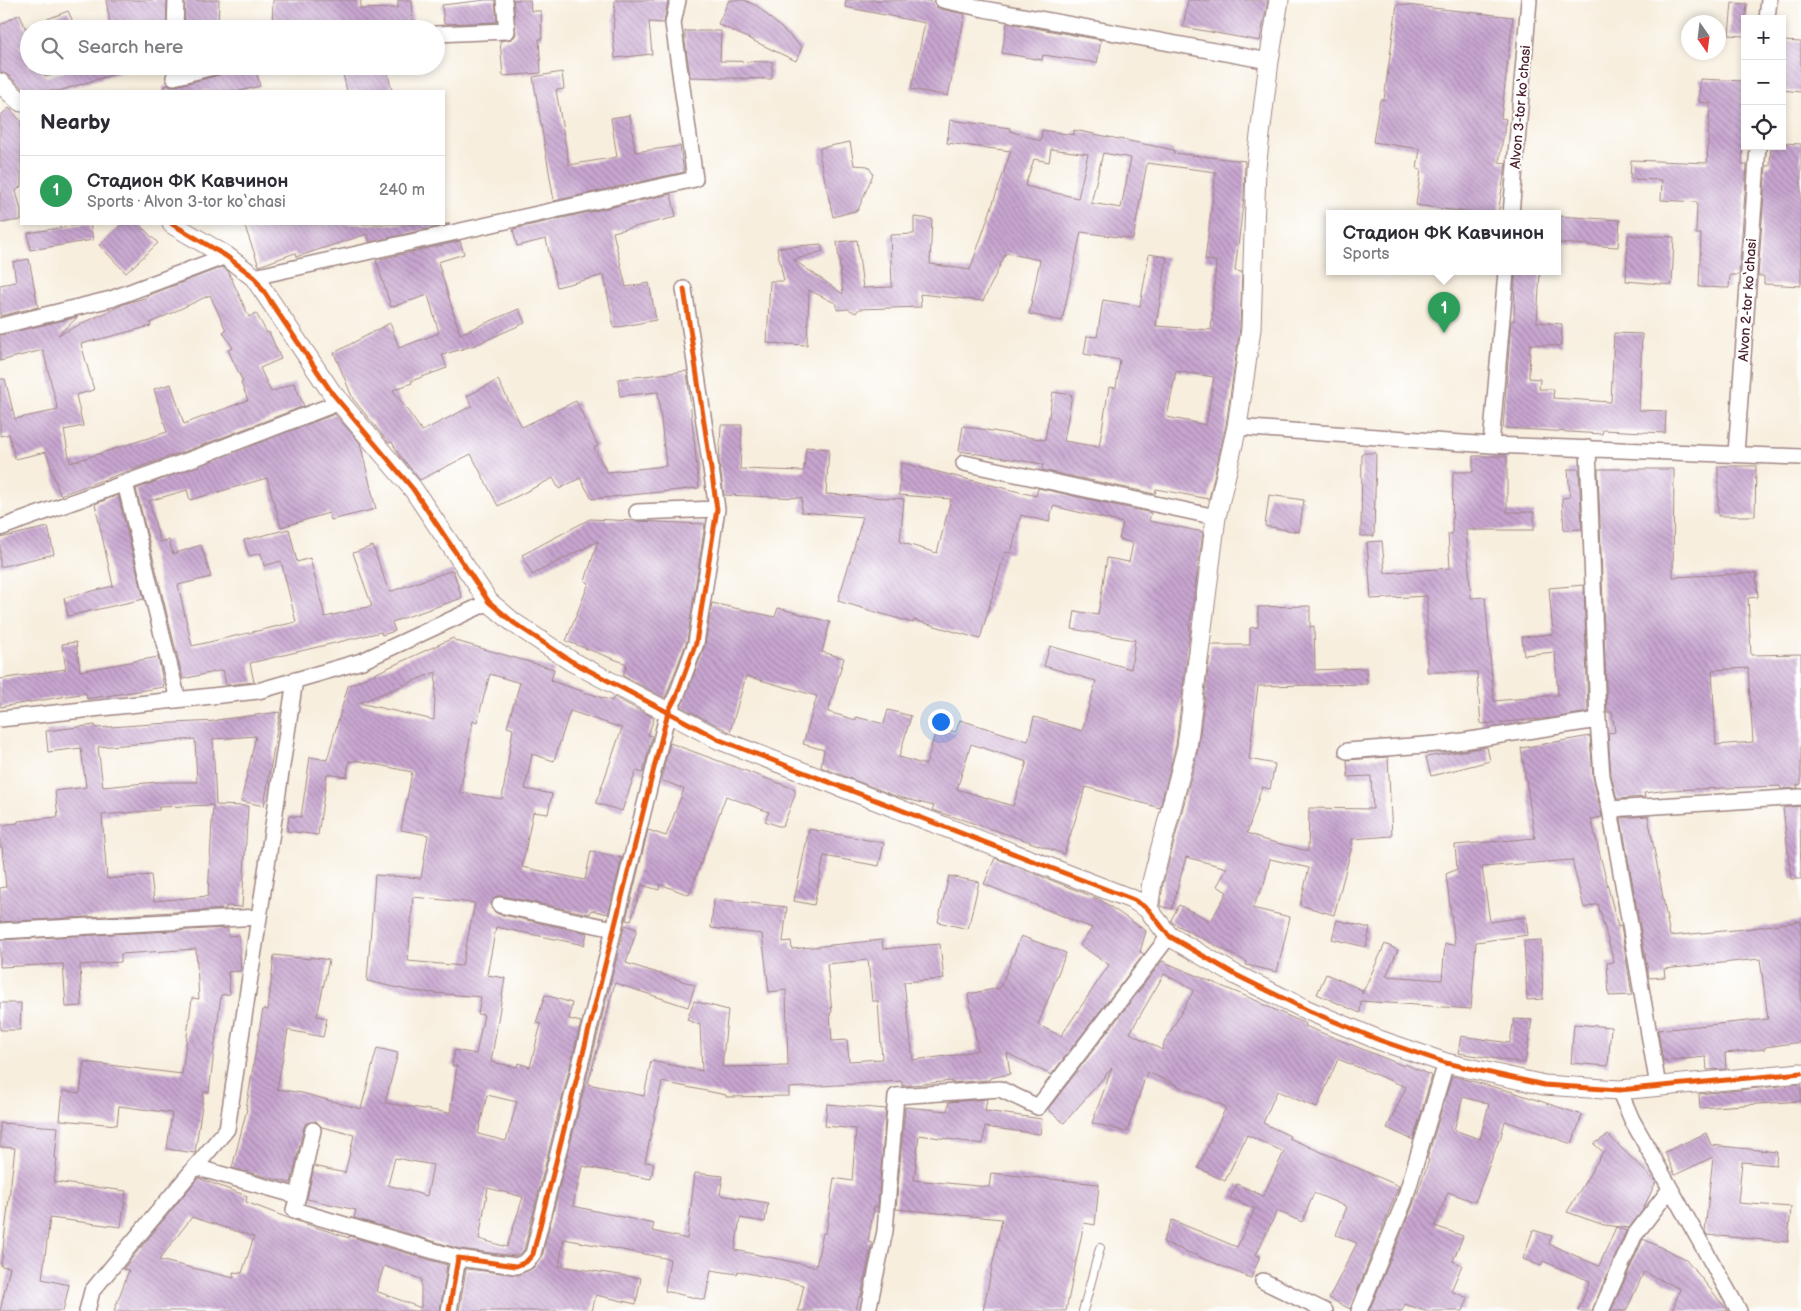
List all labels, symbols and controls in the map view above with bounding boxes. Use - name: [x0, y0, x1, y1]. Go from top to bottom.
- north arrow: [1681, 15, 1726, 60]
- map controls: [1741, 15, 1786, 150]
- button: +: [1741, 15, 1786, 60]
- search box: [20, 20, 445, 75]
- icon: search: [38, 34, 66, 62]
- text: Search here: [78, 36, 183, 59]
- street label: Alvon 3-tor ko‘chasi: [1507, 45, 1534, 170]
- button: −: [1741, 60, 1786, 105]
- button: locate: [1741, 105, 1786, 150]
- text: Nearby: [40, 110, 110, 135]
- text: Стадион ФК Кавчинон: [87, 170, 288, 193]
- text: 1: [53, 181, 59, 200]
- text: 240 m: [379, 181, 425, 200]
- text: Sports · Alvon 3-tor ko‘chasi: [87, 193, 286, 212]
- popup: [1326, 210, 1561, 275]
- text: Стадион ФК Кавчинон: [1343, 222, 1544, 245]
- street label: Alvon 2-tor ko‘chasi: [1735, 238, 1760, 362]
- text: Sports: [1343, 245, 1390, 264]
- pin: 1: [1428, 292, 1460, 333]
- your location: [928, 709, 954, 735]

